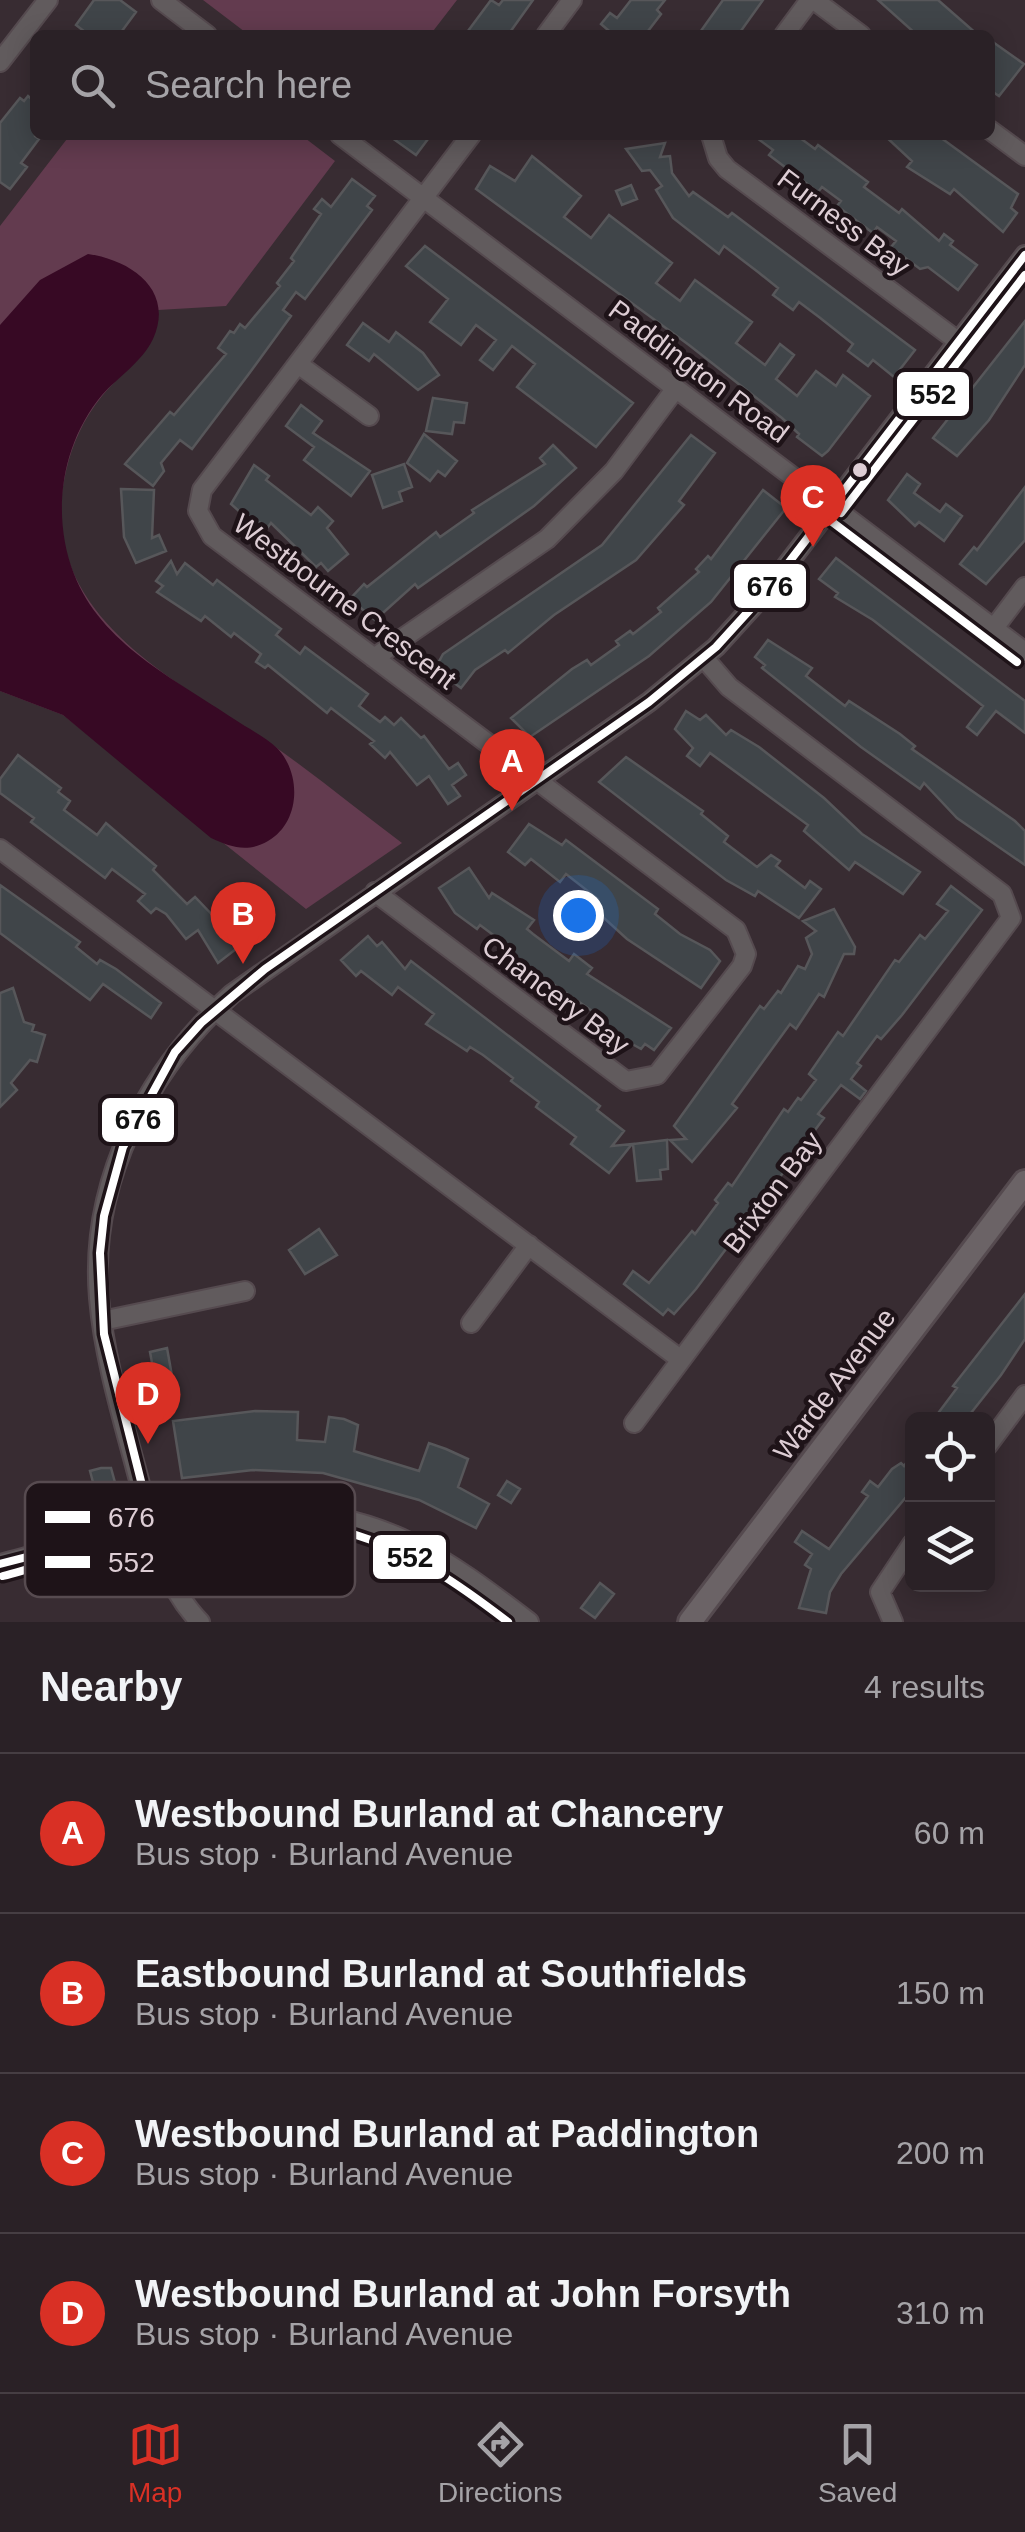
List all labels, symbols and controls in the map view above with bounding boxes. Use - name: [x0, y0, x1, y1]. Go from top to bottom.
- search box: [30, 30, 995, 140]
- icon: search: [65, 58, 120, 113]
- text: Search here: [145, 64, 352, 106]
- street label: Furness Bay: [772, 163, 916, 282]
- street label: Paddington Road: [603, 294, 794, 449]
- line badge: 552: [895, 370, 971, 418]
- text: 552: [910, 379, 956, 410]
- unlabelled marker: [850, 460, 870, 480]
- pin: C: [780, 464, 846, 547]
- street label: Westbourne Crescent: [227, 508, 462, 695]
- line badge: 676: [732, 562, 808, 610]
- text: 676: [747, 571, 793, 602]
- pin: A: [480, 728, 544, 811]
- pin: B: [210, 882, 276, 964]
- your location: [553, 890, 604, 941]
- street label: Chancery Bay: [476, 930, 635, 1061]
- line badge: 676: [100, 1096, 176, 1144]
- text: 676: [115, 1104, 161, 1135]
- street label: Brixton Bay: [717, 1126, 828, 1259]
- street label: Warde Avenue: [767, 1302, 902, 1466]
- pin: D: [116, 1362, 180, 1444]
- map controls: [905, 1412, 995, 1592]
- button: locate: [905, 1412, 995, 1502]
- legend: [25, 1482, 355, 1597]
- text: 676: [108, 1502, 155, 1533]
- button: layers: [905, 1502, 995, 1592]
- line badge: 552: [371, 1533, 448, 1581]
- text: 552: [387, 1542, 433, 1573]
- text: 552: [108, 1547, 155, 1578]
- text: Nearby: [40, 1663, 182, 1710]
- text: 4 results: [864, 1669, 985, 1705]
- text: Westbound Burland at Chancery: [135, 1793, 723, 1835]
- text: A: [61, 1815, 84, 1851]
- text: 60 m: [914, 1815, 985, 1851]
- text: Bus stop · Burland Avenue: [135, 1836, 513, 1872]
- text: Eastbound Burland at Southfields: [135, 1953, 747, 1995]
- text: B: [61, 1975, 84, 2011]
- text: 150 m: [896, 1975, 985, 2011]
- text: Bus stop · Burland Avenue: [135, 1996, 513, 2032]
- text: Westbound Burland at Paddington: [135, 2113, 759, 2155]
- text: C: [61, 2135, 84, 2171]
- text: 200 m: [896, 2135, 985, 2171]
- text: Bus stop · Burland Avenue: [135, 2156, 513, 2192]
- text: Westbound Burland at John Forsyth: [135, 2273, 791, 2315]
- text: D: [61, 2295, 84, 2331]
- text: 310 m: [896, 2295, 985, 2331]
- text: Bus stop · Burland Avenue: [135, 2316, 513, 2352]
- tab: Map: [128, 2417, 183, 2509]
- tab: Directions: [438, 2417, 563, 2509]
- tab: Saved: [818, 2417, 897, 2509]

